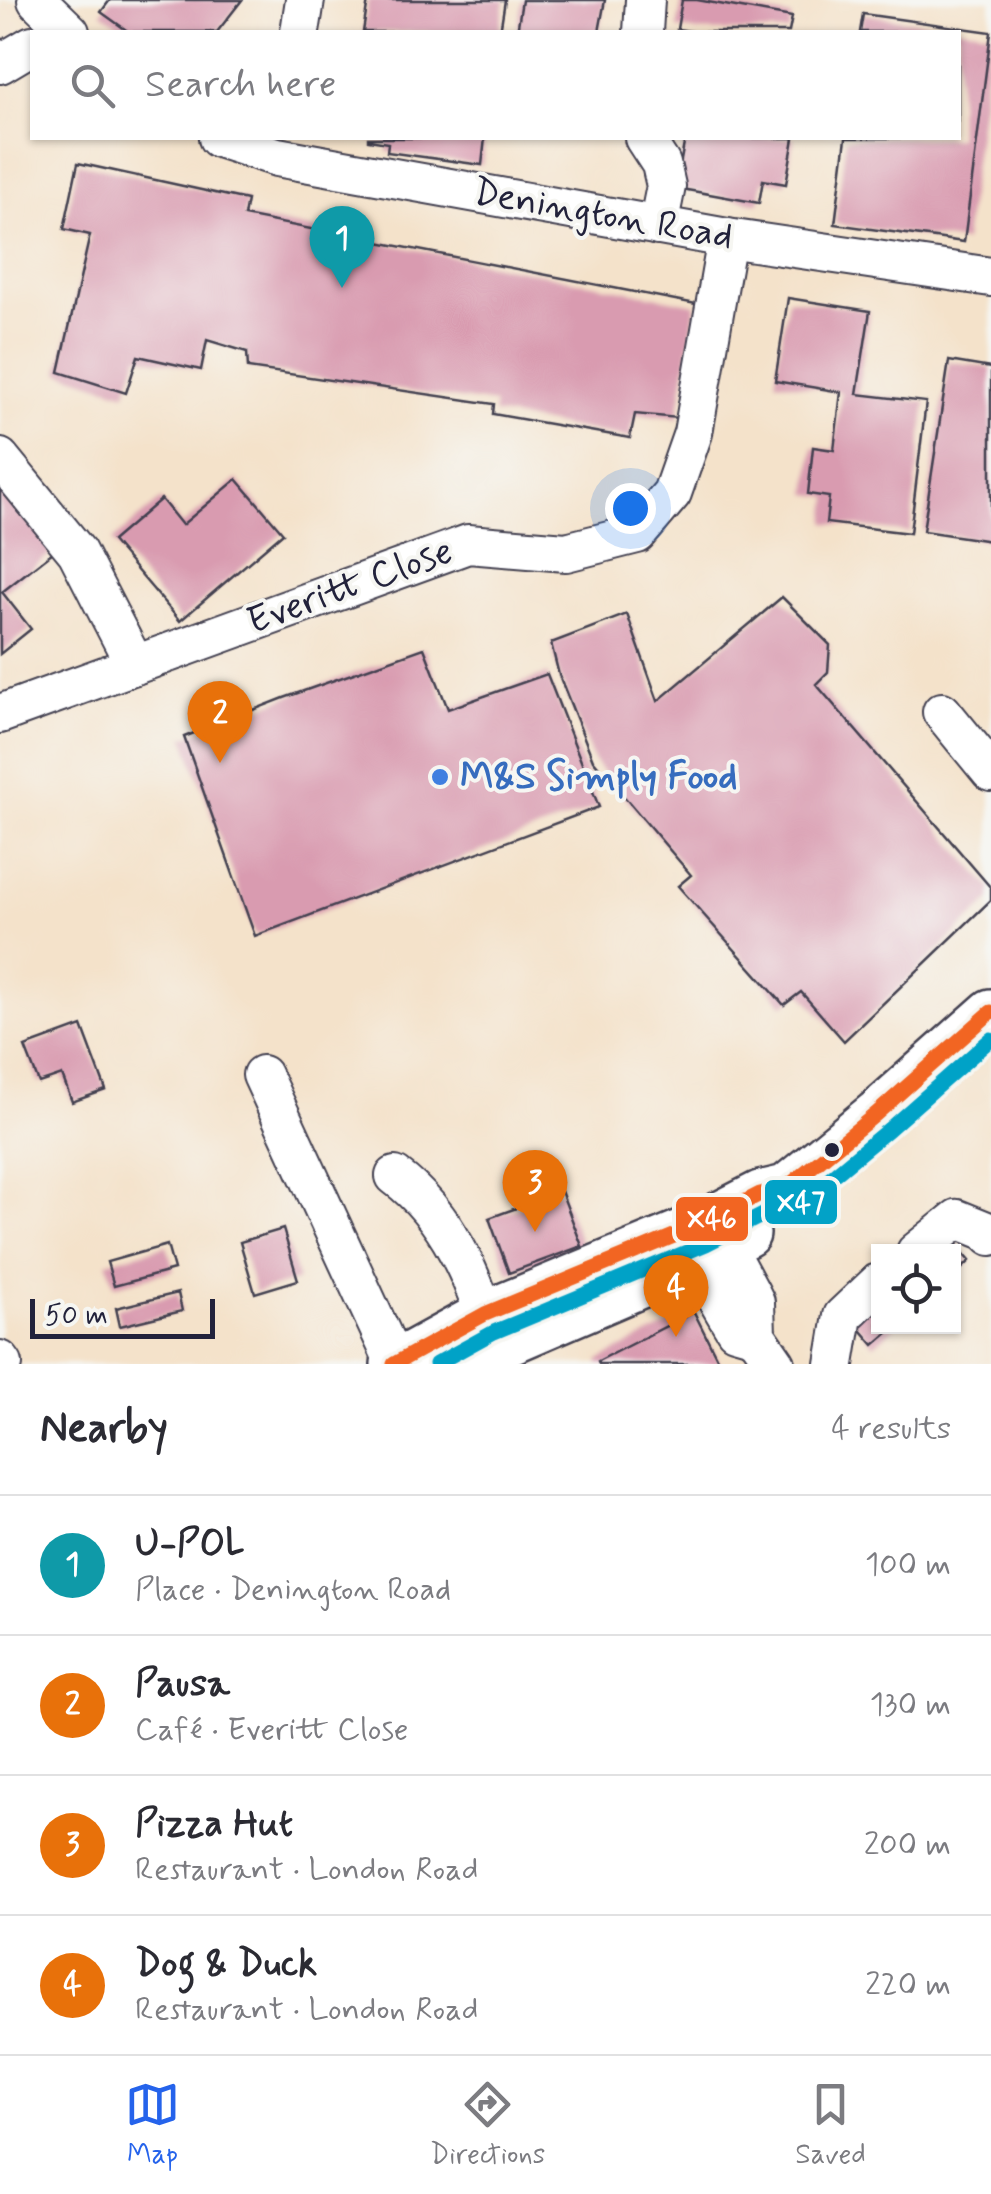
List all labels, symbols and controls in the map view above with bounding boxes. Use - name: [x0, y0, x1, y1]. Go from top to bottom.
- search box: [30, 30, 961, 140]
- icon: search: [65, 58, 120, 113]
- text: Search here: [145, 61, 336, 110]
- street label: Denington Road: [469, 168, 737, 262]
- pin: 1: [310, 206, 374, 288]
- your location: [605, 483, 656, 534]
- street label: Everitt Close: [240, 527, 460, 647]
- pin: 2: [188, 680, 252, 763]
- place label: M&S Simply Food: [460, 753, 737, 802]
- marker: M&S Simply Food: [429, 766, 451, 788]
- unlabelled marker: [822, 1140, 842, 1160]
- pin: 3: [502, 1150, 568, 1232]
- line badge: X47: [763, 1178, 839, 1226]
- text: X47: [777, 1186, 825, 1223]
- line badge: X46: [674, 1195, 750, 1243]
- text: X46: [687, 1202, 737, 1239]
- map controls: [871, 1244, 961, 1334]
- button: locate: [871, 1244, 961, 1334]
- pin: 4: [644, 1254, 708, 1337]
- scale bar: [30, 1294, 215, 1338]
- text: 50 m: [45, 1298, 108, 1335]
- text: Nearby: [40, 1402, 168, 1457]
- text: 4 results: [831, 1408, 951, 1450]
- text: U-POL: [135, 1520, 245, 1569]
- text: 1: [65, 1544, 80, 1586]
- text: 100 m: [865, 1544, 951, 1586]
- text: Place · Denington Road: [135, 1569, 451, 1611]
- text: Pausa: [135, 1660, 230, 1709]
- text: 2: [65, 1684, 80, 1726]
- text: 130 m: [870, 1684, 951, 1726]
- text: Café · Everitt Close: [135, 1709, 408, 1751]
- text: Pizza Hut: [135, 1800, 293, 1849]
- text: 3: [65, 1824, 80, 1866]
- text: 200 m: [864, 1824, 951, 1866]
- text: Restaurant · London Road: [135, 1849, 478, 1891]
- text: Dog & Duck: [135, 1940, 317, 1989]
- text: 4: [63, 1964, 82, 2006]
- text: 220 m: [865, 1964, 951, 2006]
- text: Restaurant · London Road: [135, 1989, 478, 2031]
- tab: Map: [125, 2077, 180, 2174]
- tab: Directions: [430, 2077, 545, 2174]
- tab: Saved: [795, 2077, 866, 2174]

